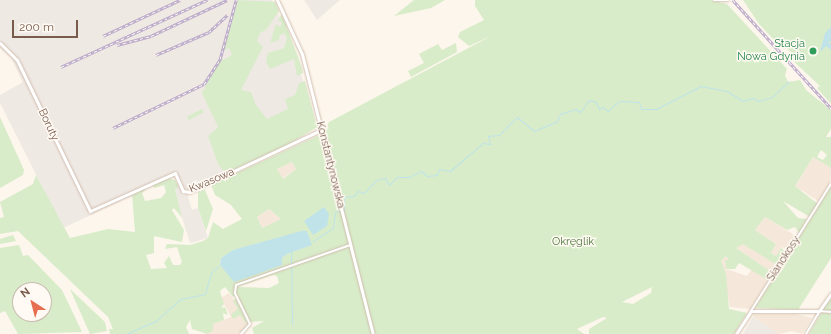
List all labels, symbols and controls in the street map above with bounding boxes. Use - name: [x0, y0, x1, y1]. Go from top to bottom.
- scale bar: [14, 12, 80, 38]
- text: 200 m: [19, 20, 54, 34]
- place label: Stacja Nowa Gdynia: [737, 38, 805, 64]
- marker: Stacja Nowa Gdynia: [808, 46, 818, 56]
- street label: Boruty: [35, 107, 61, 143]
- street label: Konstantynowska: [313, 120, 347, 210]
- street label: Kwasowa: [187, 166, 237, 196]
- street label: Sianokosy: [765, 234, 803, 284]
- park label: Okręglik: [552, 235, 594, 249]
- north arrow: [12, 282, 52, 322]
- text: N: [18, 285, 32, 300]

